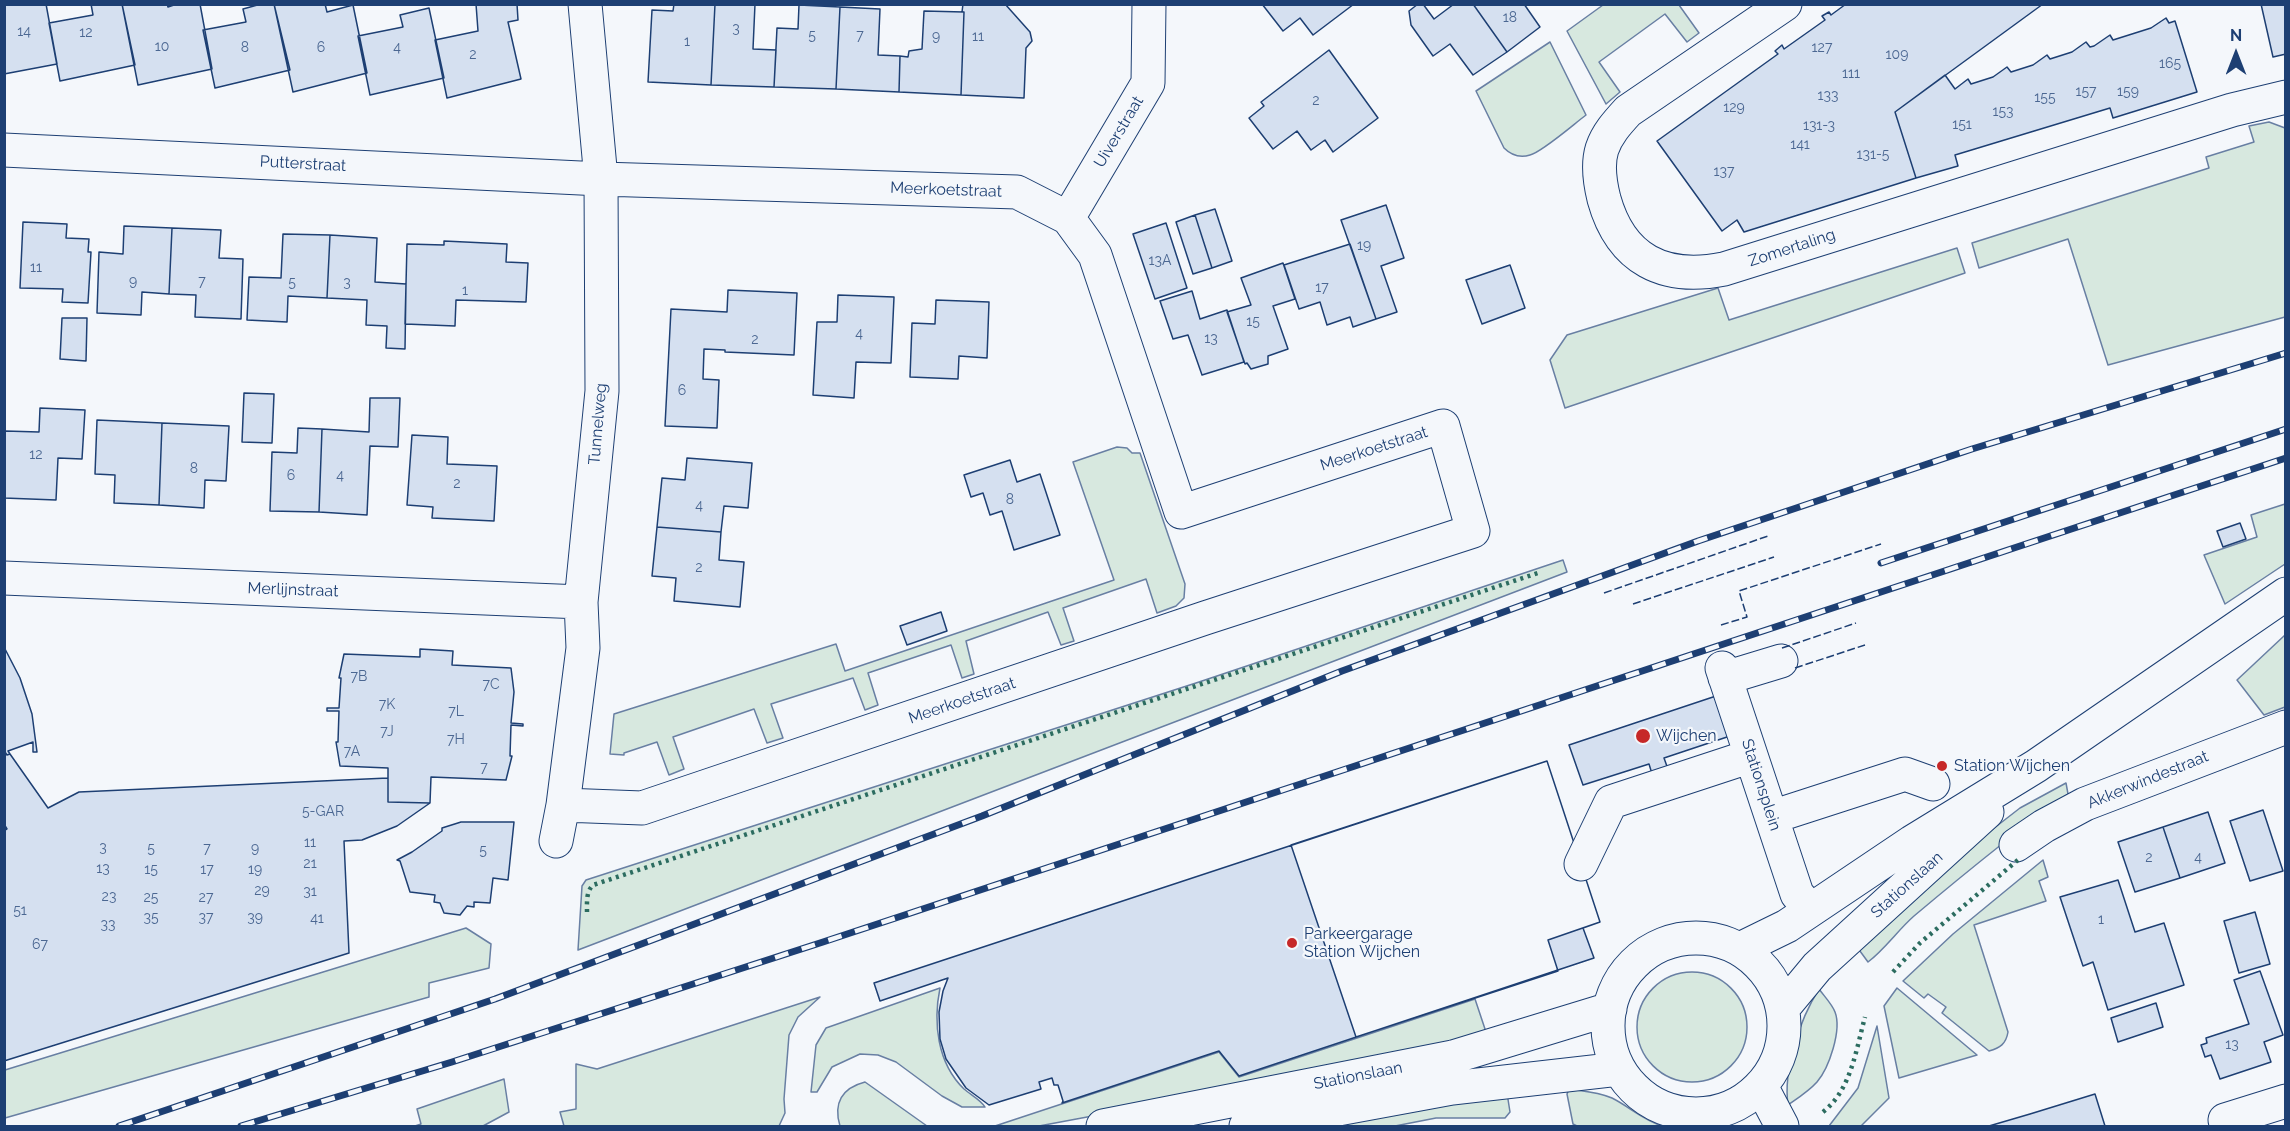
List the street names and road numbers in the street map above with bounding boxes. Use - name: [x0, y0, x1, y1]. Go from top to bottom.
- street label: Uiverstraat: [1090, 93, 1148, 171]
- street label: Putterstraat: [259, 152, 347, 176]
- street label: Meerkoetstraat: [890, 178, 1002, 202]
- street label: Zomertaling: [1746, 225, 1838, 271]
- street label: Tunnelweg: [585, 382, 611, 466]
- street label: Meerkoetstraat: [1318, 423, 1430, 475]
- street label: Merlijnstraat: [247, 579, 339, 601]
- street label: Meerkoetstraat: [906, 674, 1018, 728]
- street label: Stationsplein: [1737, 737, 1785, 833]
- street label: Akkerwindestraat: [2085, 747, 2211, 813]
- street label: Stationslaan: [1867, 848, 1947, 922]
- street label: Stationslaan: [1312, 1058, 1404, 1094]

